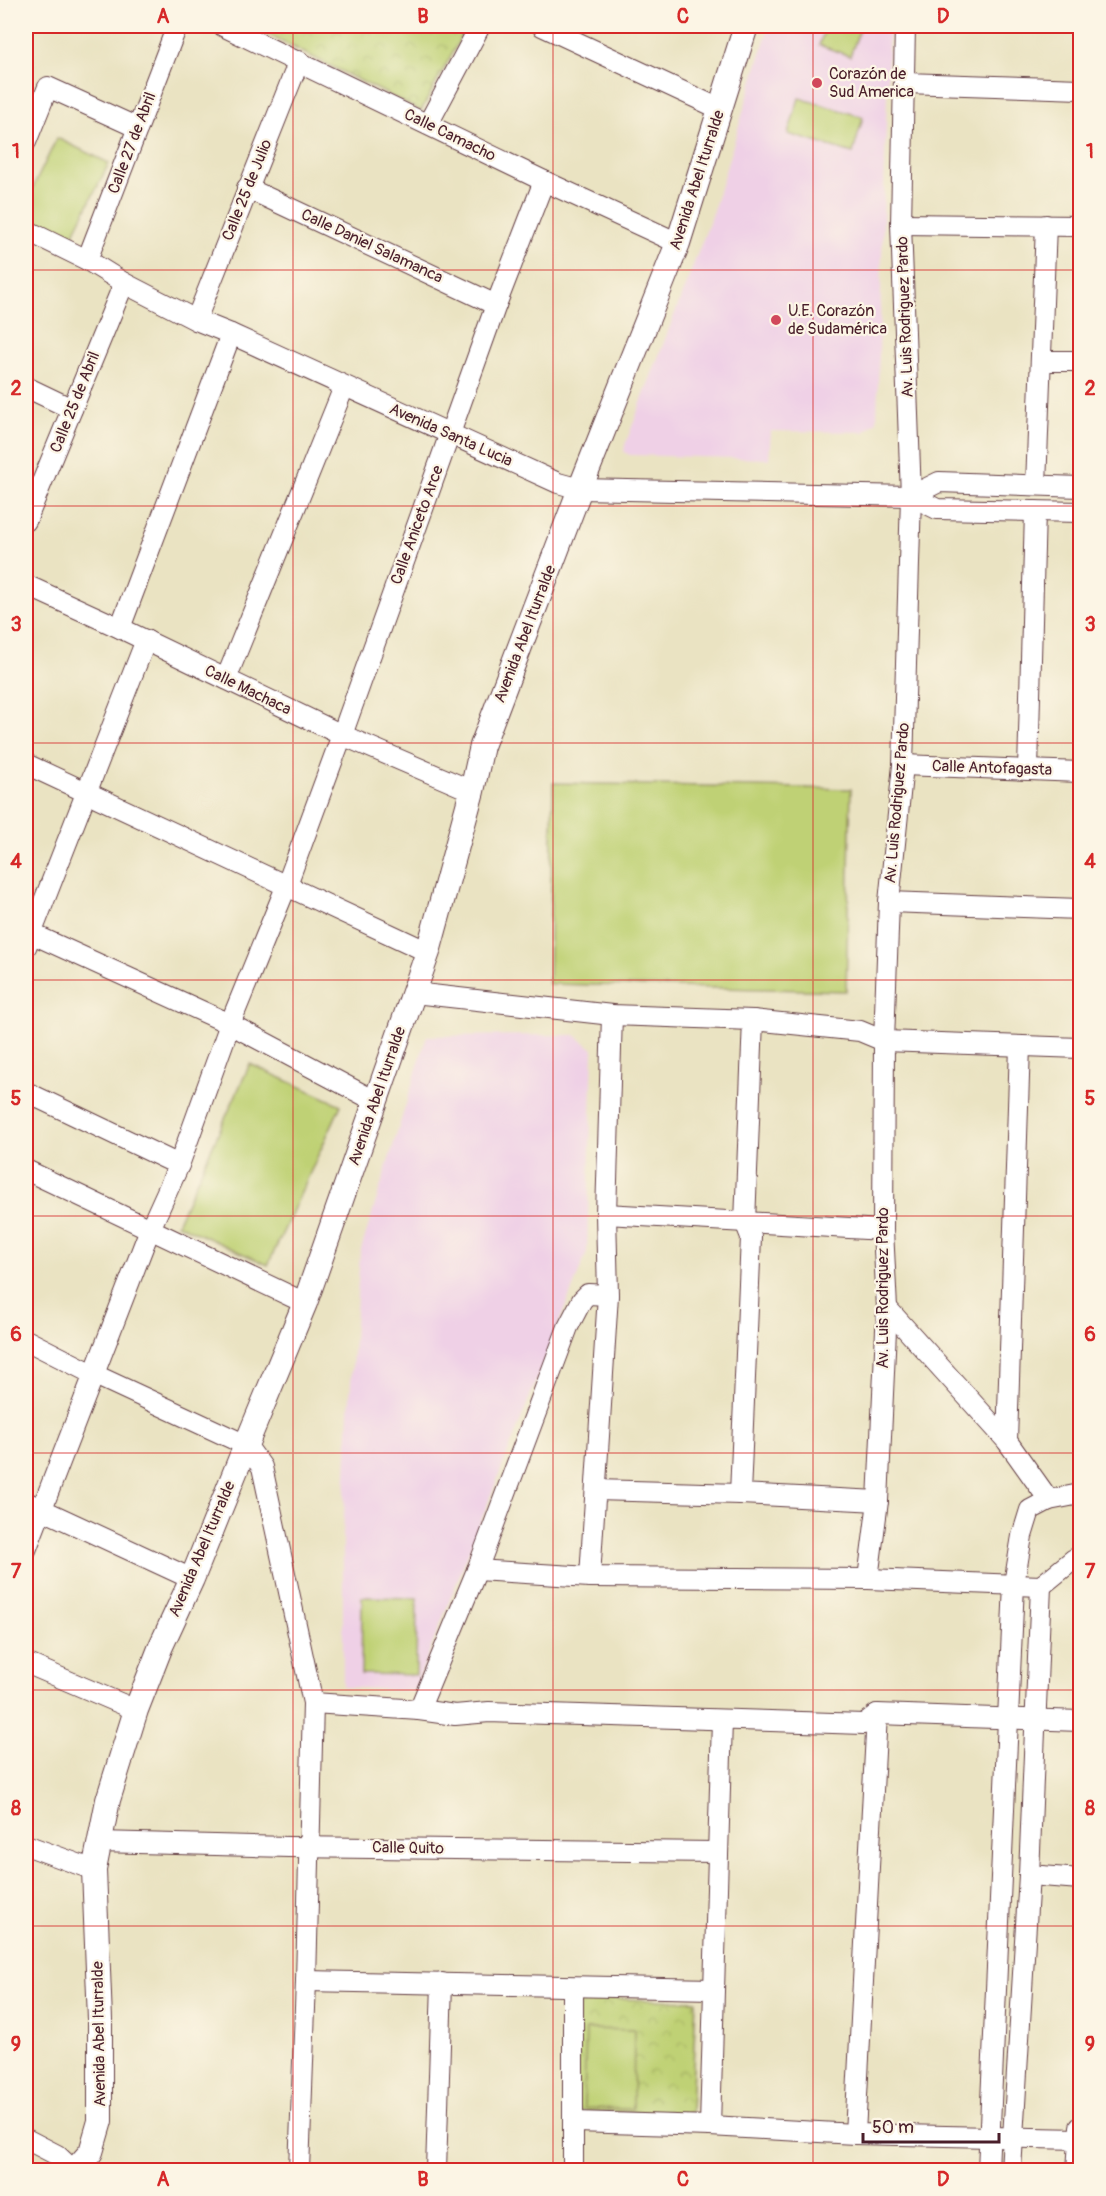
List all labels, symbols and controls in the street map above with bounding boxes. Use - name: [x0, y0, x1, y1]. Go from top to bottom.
- text: A: [157, 4, 170, 29]
- text: B: [417, 4, 429, 29]
- text: C: [677, 4, 689, 29]
- text: D: [937, 4, 950, 29]
- place label: Corazón de Sud America: [829, 64, 914, 102]
- marker: Corazón de Sud America: [810, 76, 824, 90]
- street label: Calle 27 de Abril: [103, 89, 161, 197]
- street label: Calle Camacho: [401, 104, 499, 166]
- street label: Avenida Abel Iturralde: [665, 107, 729, 252]
- street label: Calle 25 de Julio: [218, 136, 277, 244]
- text: 1: [12, 139, 20, 164]
- text: 1: [1086, 139, 1094, 164]
- street label: Calle Daniel Salamanca: [298, 204, 446, 288]
- street label: Av. Luis Rodriguez Pardo: [892, 236, 918, 398]
- place label: U.E. Corazón de Sudamérica: [788, 301, 887, 339]
- marker: U.E. Corazón de Sudamérica: [769, 313, 783, 327]
- street label: Calle 25 de Abril: [46, 348, 104, 456]
- text: 2: [10, 376, 22, 401]
- text: 2: [1084, 376, 1096, 401]
- street label: Avenida Santa Lucia: [386, 399, 516, 471]
- street label: Calle Aniceto Arce: [386, 463, 448, 587]
- street label: Avenida Abel Iturralde: [490, 562, 561, 706]
- text: 3: [10, 612, 22, 637]
- text: 3: [1084, 612, 1096, 637]
- street label: Calle Machaca: [201, 660, 295, 720]
- street label: Av. Luis Rodriguez Pardo: [880, 721, 914, 884]
- street label: Calle Antofagasta: [931, 756, 1053, 780]
- text: 4: [10, 849, 22, 874]
- text: 4: [1084, 849, 1096, 874]
- street label: Avenida Abel Iturralde: [344, 1024, 410, 1168]
- text: 5: [11, 1086, 22, 1111]
- text: 5: [1085, 1086, 1096, 1111]
- street label: Av. Luis Rodriguez Pardo: [873, 1207, 893, 1369]
- text: 6: [10, 1322, 22, 1347]
- text: 6: [1084, 1322, 1096, 1347]
- street label: Avenida Abel Iturralde: [164, 1478, 240, 1620]
- text: 7: [11, 1559, 22, 1584]
- text: 7: [1085, 1559, 1096, 1584]
- text: 8: [11, 1796, 21, 1821]
- text: 8: [1085, 1796, 1095, 1821]
- street label: Calle Quito: [372, 1837, 445, 1859]
- street label: Avenida Abel Iturralde: [88, 1961, 110, 2107]
- text: 9: [11, 2032, 21, 2057]
- text: 9: [1085, 2032, 1095, 2057]
- scale bar: [863, 2106, 1000, 2144]
- text: 50 m: [872, 2116, 914, 2139]
- text: A: [157, 2167, 170, 2192]
- text: B: [417, 2167, 429, 2192]
- text: C: [677, 2167, 689, 2192]
- text: D: [937, 2167, 950, 2192]

